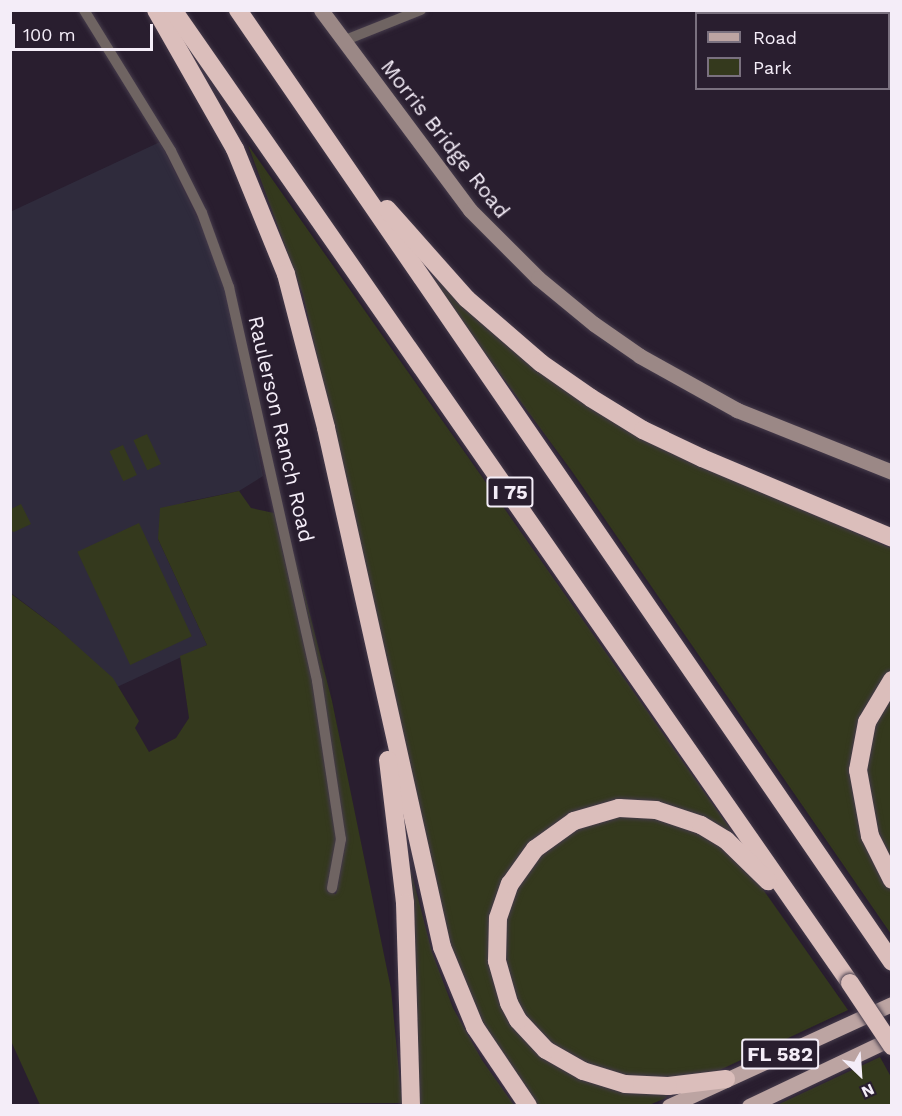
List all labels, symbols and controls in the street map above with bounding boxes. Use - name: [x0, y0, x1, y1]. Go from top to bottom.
- scale bar: [15, 12, 156, 50]
- legend: [695, 12, 890, 90]
- text: 100 m: [23, 24, 76, 45]
- text: Road: [753, 27, 797, 48]
- street label: Morris Bridge Road: [375, 55, 515, 223]
- text: Park: [753, 57, 792, 78]
- street label: Raulerson Ranch Road: [243, 313, 319, 545]
- road number: I 75: [486, 475, 534, 509]
- road number: FL 582: [740, 1037, 820, 1071]
- north arrow: [830, 1044, 890, 1104]
- text: N: [858, 1080, 877, 1102]

